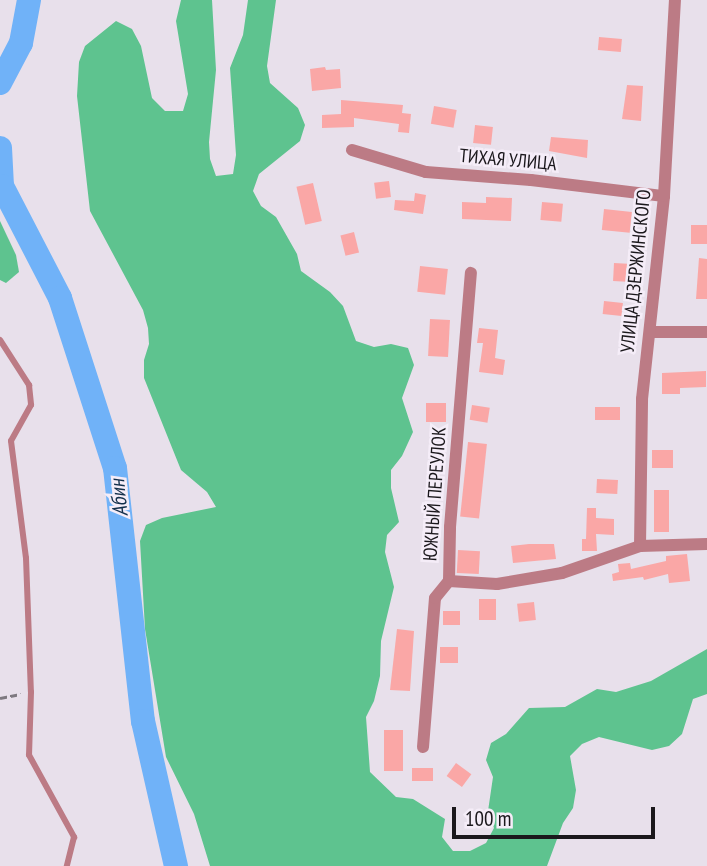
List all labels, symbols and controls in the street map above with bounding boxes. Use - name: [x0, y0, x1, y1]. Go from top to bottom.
- street label: ТИХАЯ УЛИЦА: [458, 144, 558, 176]
- street label: УЛИЦА ДЗЕРЖИНСКОГО: [616, 188, 656, 354]
- street label: ЮЖНЫЙ ПЕРЕУЛОК: [419, 426, 451, 562]
- water label: Абин: [105, 478, 133, 518]
- scale bar: [455, 792, 658, 836]
- text: 100 m: [465, 805, 511, 832]

